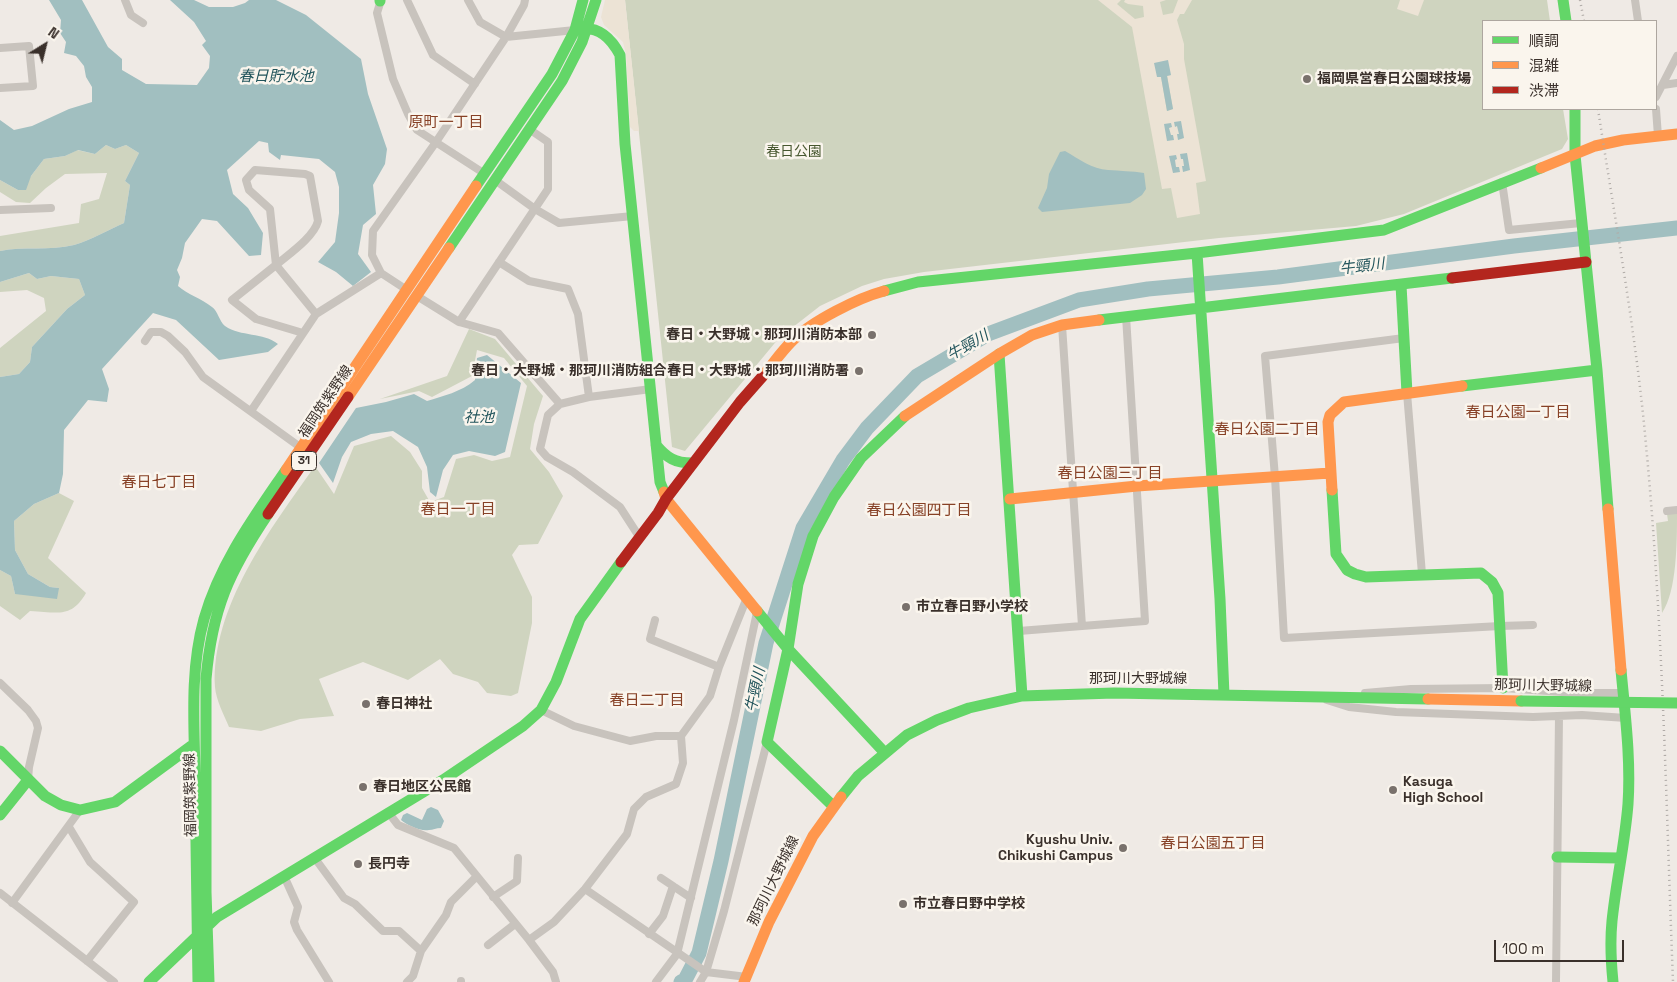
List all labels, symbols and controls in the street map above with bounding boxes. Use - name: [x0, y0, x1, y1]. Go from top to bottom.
- north arrow: [20, 20, 70, 70]
- legend: [1482, 20, 1657, 110]
- text: N: [45, 23, 63, 43]
- text: 順調: [1529, 31, 1559, 50]
- text: 混雑: [1529, 56, 1559, 75]
- water label: 春日貯水池: [239, 68, 313, 86]
- place label: 福岡県営春日公園球技場: [1317, 71, 1471, 87]
- marker: 福岡県営春日公園球技場: [1301, 73, 1313, 85]
- text: 渋滞: [1529, 81, 1559, 100]
- district label: 原町一丁目: [409, 114, 483, 132]
- park label: 春日公園: [766, 144, 822, 160]
- water label: 牛頸川: [1339, 255, 1385, 279]
- place label: 春日・大野城・那珂川消防本部: [666, 327, 862, 343]
- water label: 牛頸川: [944, 327, 992, 365]
- marker: 春日・大野城・那珂川消防本部: [866, 329, 878, 341]
- street label: 福岡筑紫野線: [296, 362, 356, 442]
- place label: 春日・大野城・那珂川消防組合春日・大野城・那珂川消防署: [471, 363, 849, 379]
- marker: 春日・大野城・那珂川消防組合春日・大野城・那珂川消防署: [853, 365, 865, 377]
- district label: 春日公園一丁目: [1466, 404, 1570, 422]
- water label: 社池: [464, 409, 494, 427]
- district label: 春日公園二丁目: [1215, 421, 1319, 439]
- road number: 31: [292, 452, 316, 471]
- district label: 春日公園三丁目: [1058, 465, 1162, 483]
- district label: 春日七丁目: [122, 474, 196, 492]
- district label: 春日一丁目: [421, 501, 495, 519]
- district label: 春日公園四丁目: [867, 502, 971, 520]
- place label: 市立春日野小学校: [916, 599, 1028, 615]
- marker: 市立春日野小学校: [900, 601, 912, 613]
- water label: 牛頸川: [743, 666, 769, 714]
- street label: 那珂川大野城線: [1089, 671, 1187, 687]
- street label: 那珂川大野城線: [1494, 677, 1592, 695]
- district label: 春日二丁目: [610, 692, 684, 710]
- place label: 春日神社: [376, 696, 432, 712]
- marker: 春日神社: [360, 698, 372, 710]
- street label: 福岡筑紫野線: [182, 753, 200, 837]
- place label: Kasuga High School: [1403, 774, 1483, 806]
- place label: 春日地区公民館: [373, 779, 471, 795]
- marker: 春日地区公民館: [357, 781, 369, 793]
- marker: Kasuga High School: [1387, 784, 1399, 796]
- place label: Kyushu Univ. Chikushi Campus: [998, 832, 1113, 864]
- street label: 那珂川大野城線: [745, 833, 803, 929]
- district label: 春日公園五丁目: [1161, 835, 1265, 853]
- marker: Kyushu Univ. Chikushi Campus: [1117, 842, 1129, 854]
- place label: 長円寺: [368, 856, 410, 872]
- marker: 長円寺: [352, 858, 364, 870]
- place label: 市立春日野中学校: [913, 896, 1025, 912]
- marker: 市立春日野中学校: [897, 898, 909, 910]
- scale bar: [1497, 930, 1627, 962]
- text: 100 m: [1502, 939, 1544, 958]

